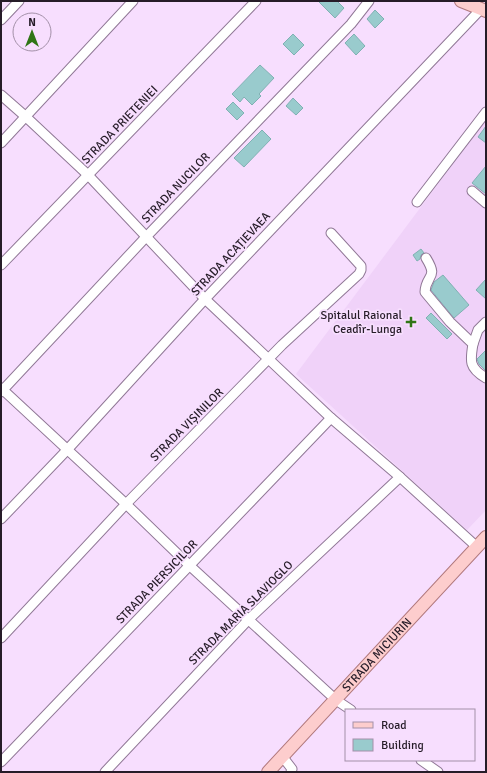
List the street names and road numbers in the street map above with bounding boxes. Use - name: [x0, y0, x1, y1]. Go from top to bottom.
- street label: STRADA PRIETENIEI: [79, 83, 161, 167]
- street label: STRADA NUCILOR: [139, 150, 213, 226]
- street label: STRADA ACAȚIEVAEA: [188, 208, 274, 299]
- street label: STRADA VIȘINILOR: [147, 385, 227, 465]
- street label: STRADA PIERSICILOR: [113, 537, 201, 627]
- street label: STRADA MARIA SLAVIOGLO: [186, 558, 296, 668]
- street label: STRADA MICIURIN: [339, 615, 415, 695]

